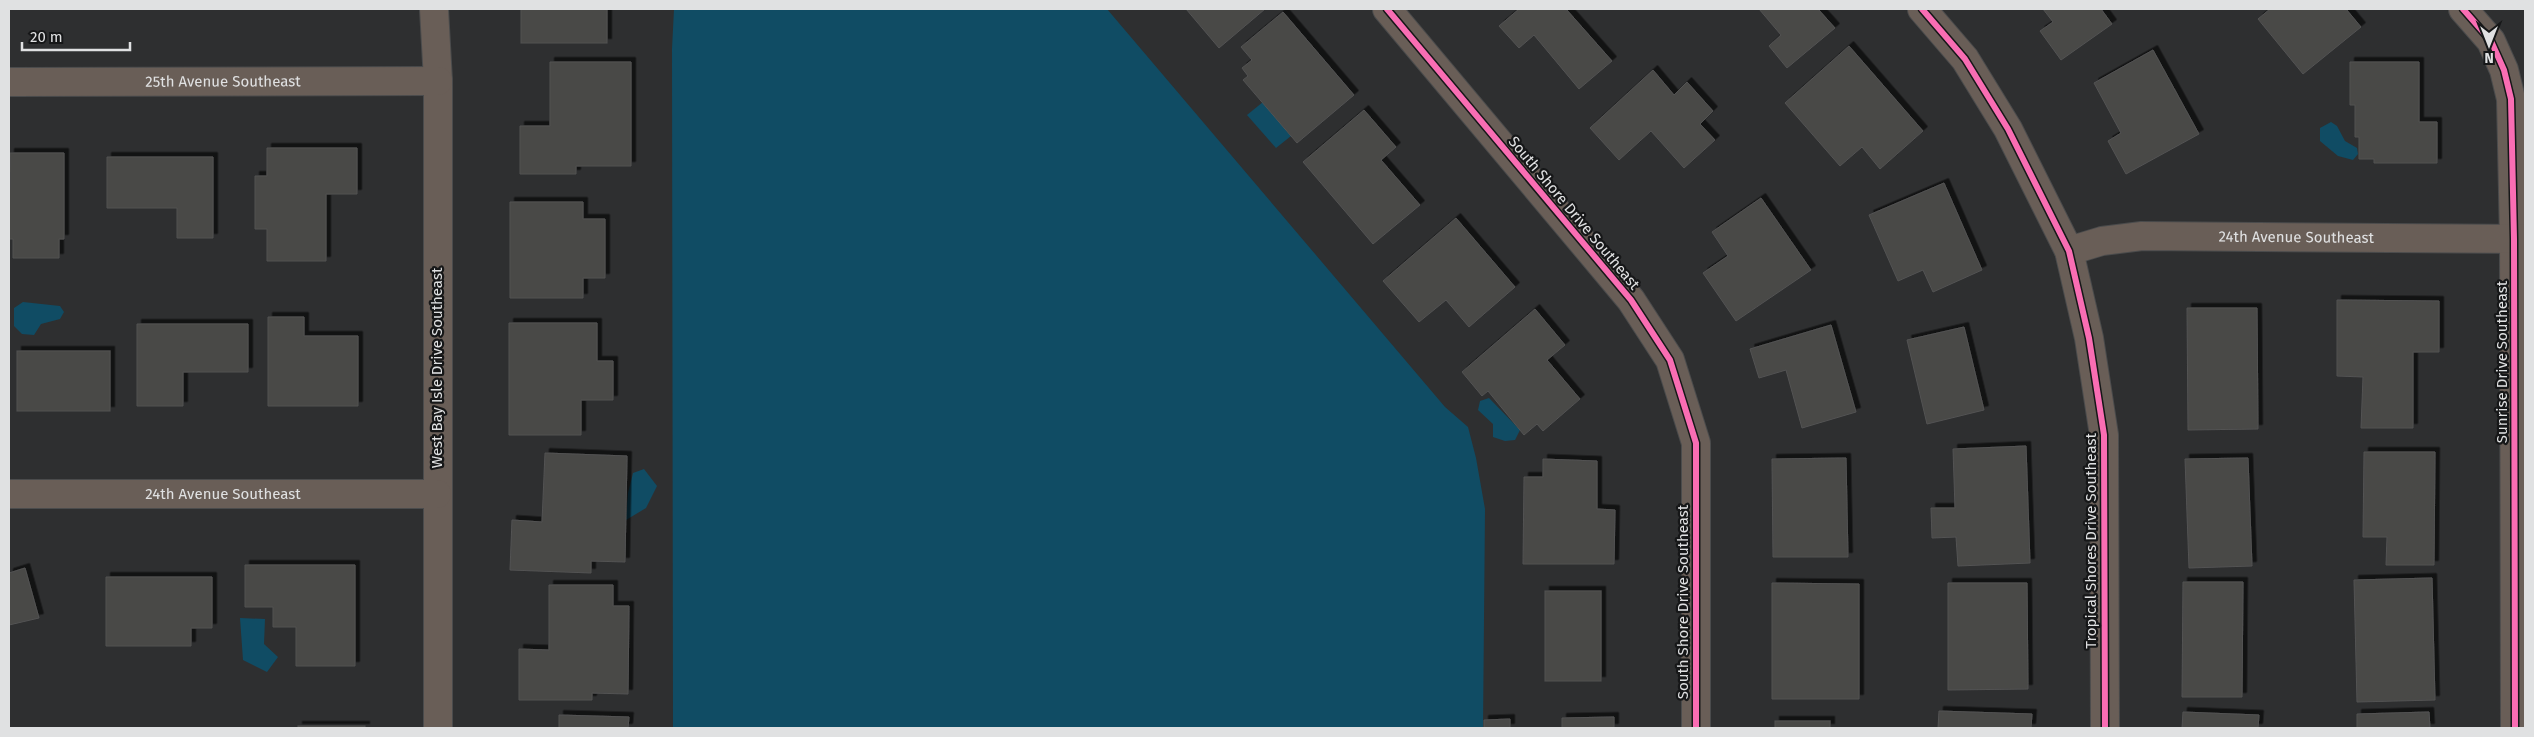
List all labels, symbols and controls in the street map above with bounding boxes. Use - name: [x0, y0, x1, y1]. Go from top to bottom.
- scale bar: [22, 20, 130, 52]
- north arrow: [2464, 20, 2514, 70]
- text: 20 m: [30, 28, 63, 46]
- text: N: [2484, 49, 2494, 66]
- street label: 25th Avenue Southeast: [145, 72, 301, 91]
- street label: South Shore Drive Southeast: [1505, 133, 1644, 294]
- street label: 24th Avenue Southeast: [2218, 228, 2375, 247]
- street label: West Bay Isle Drive Southeast: [428, 267, 446, 468]
- street label: Sunrise Drive Southeast: [2493, 280, 2511, 443]
- street label: Tropical Shores Drive Southeast: [2082, 433, 2100, 649]
- street label: 24th Avenue Southeast: [145, 485, 301, 503]
- street label: South Shore Drive Southeast: [1674, 504, 1692, 699]

